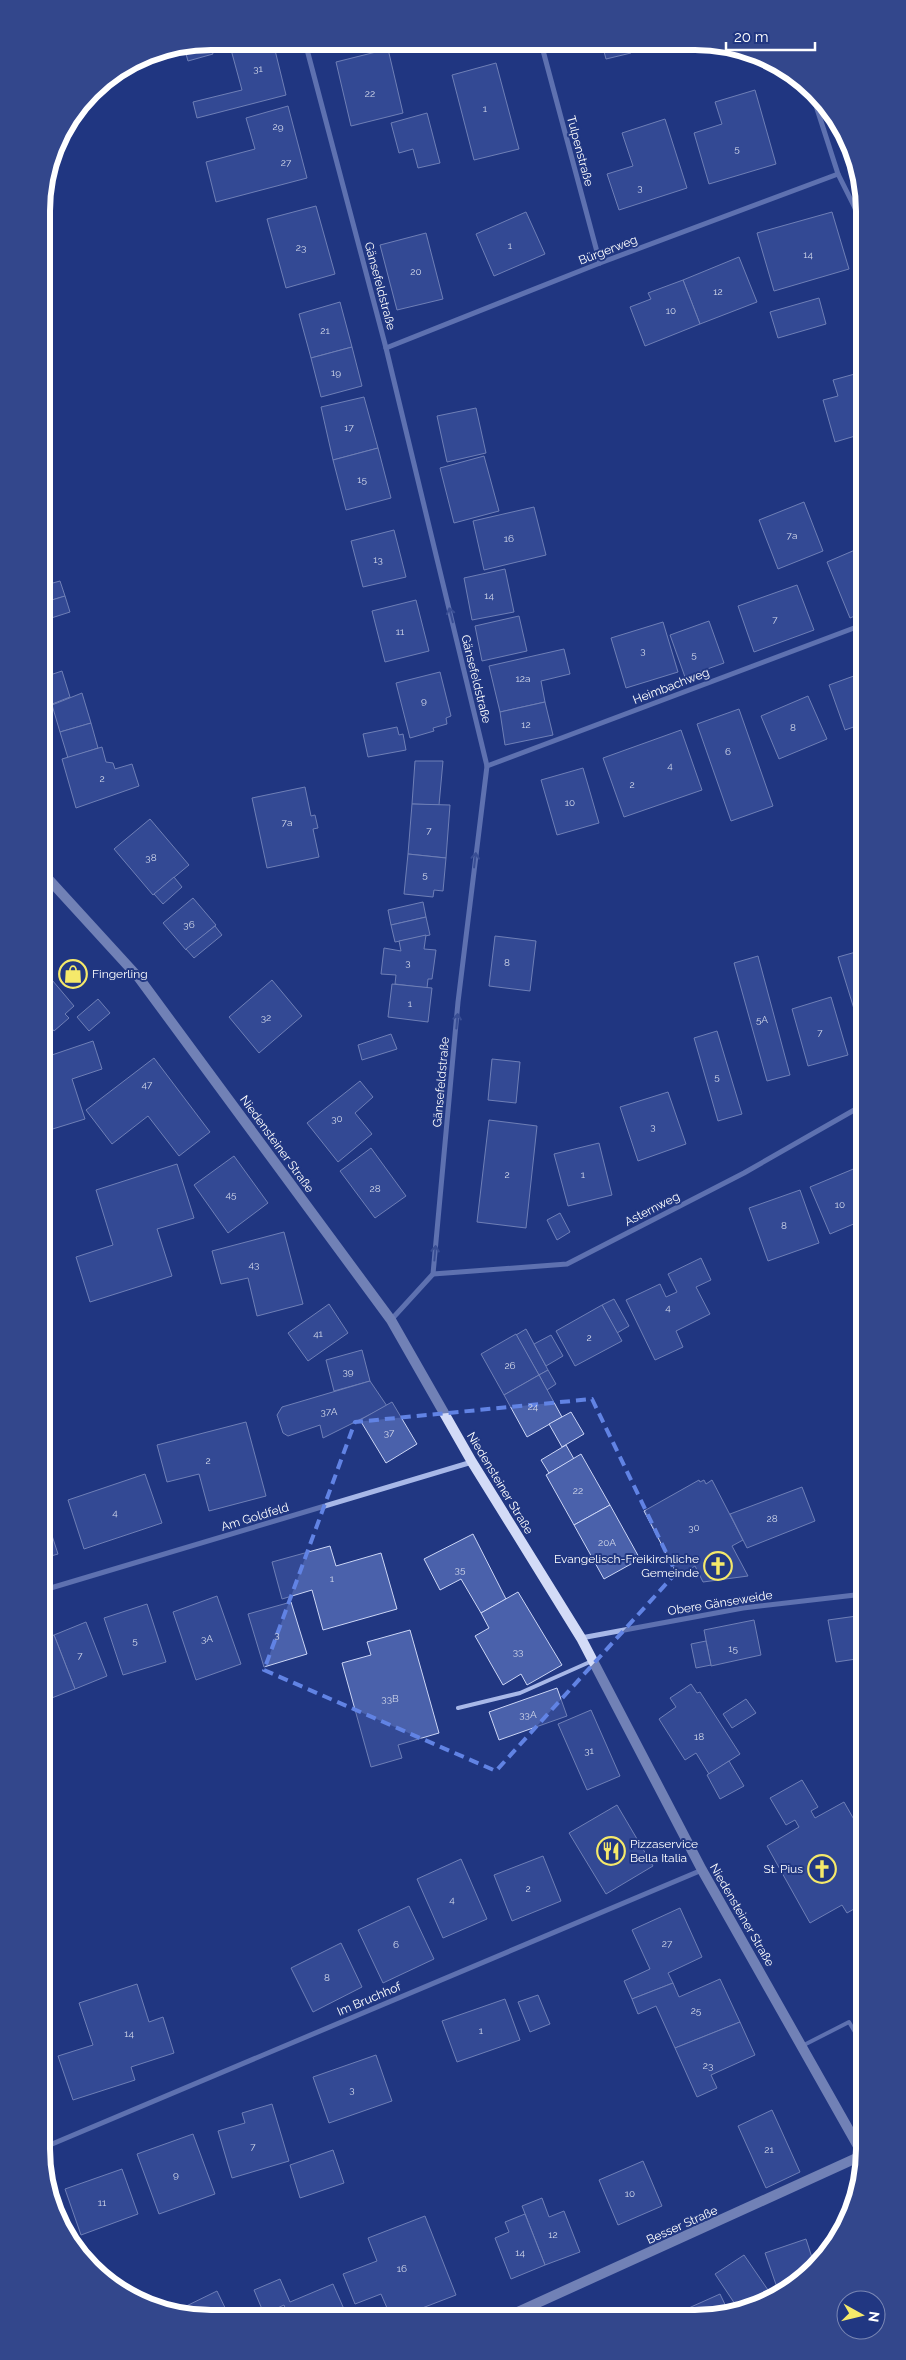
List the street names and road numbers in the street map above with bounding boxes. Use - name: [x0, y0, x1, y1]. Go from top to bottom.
- street label: Tulpenstraße: [564, 114, 596, 188]
- street label: Bürgerweg: [577, 232, 639, 268]
- street label: Gänsefeldstraße: [362, 240, 398, 332]
- street label: Gänsefeldstraße: [458, 633, 494, 725]
- street label: Heimbachweg: [631, 665, 711, 707]
- street label: Gänsefeldstraße: [430, 1036, 452, 1128]
- street label: Niedensteiner Straße: [237, 1093, 317, 1195]
- street label: Asternweg: [622, 1189, 682, 1229]
- street label: Niedensteiner Straße: [464, 1429, 536, 1537]
- street label: Am Goldfeld: [219, 1500, 291, 1534]
- street label: Obere Gänseweide: [667, 1588, 773, 1618]
- street label: Niedensteiner Straße: [707, 1861, 777, 1969]
- street label: Im Bruchhof: [335, 1979, 404, 2019]
- street label: Besser Straße: [644, 2203, 720, 2247]

